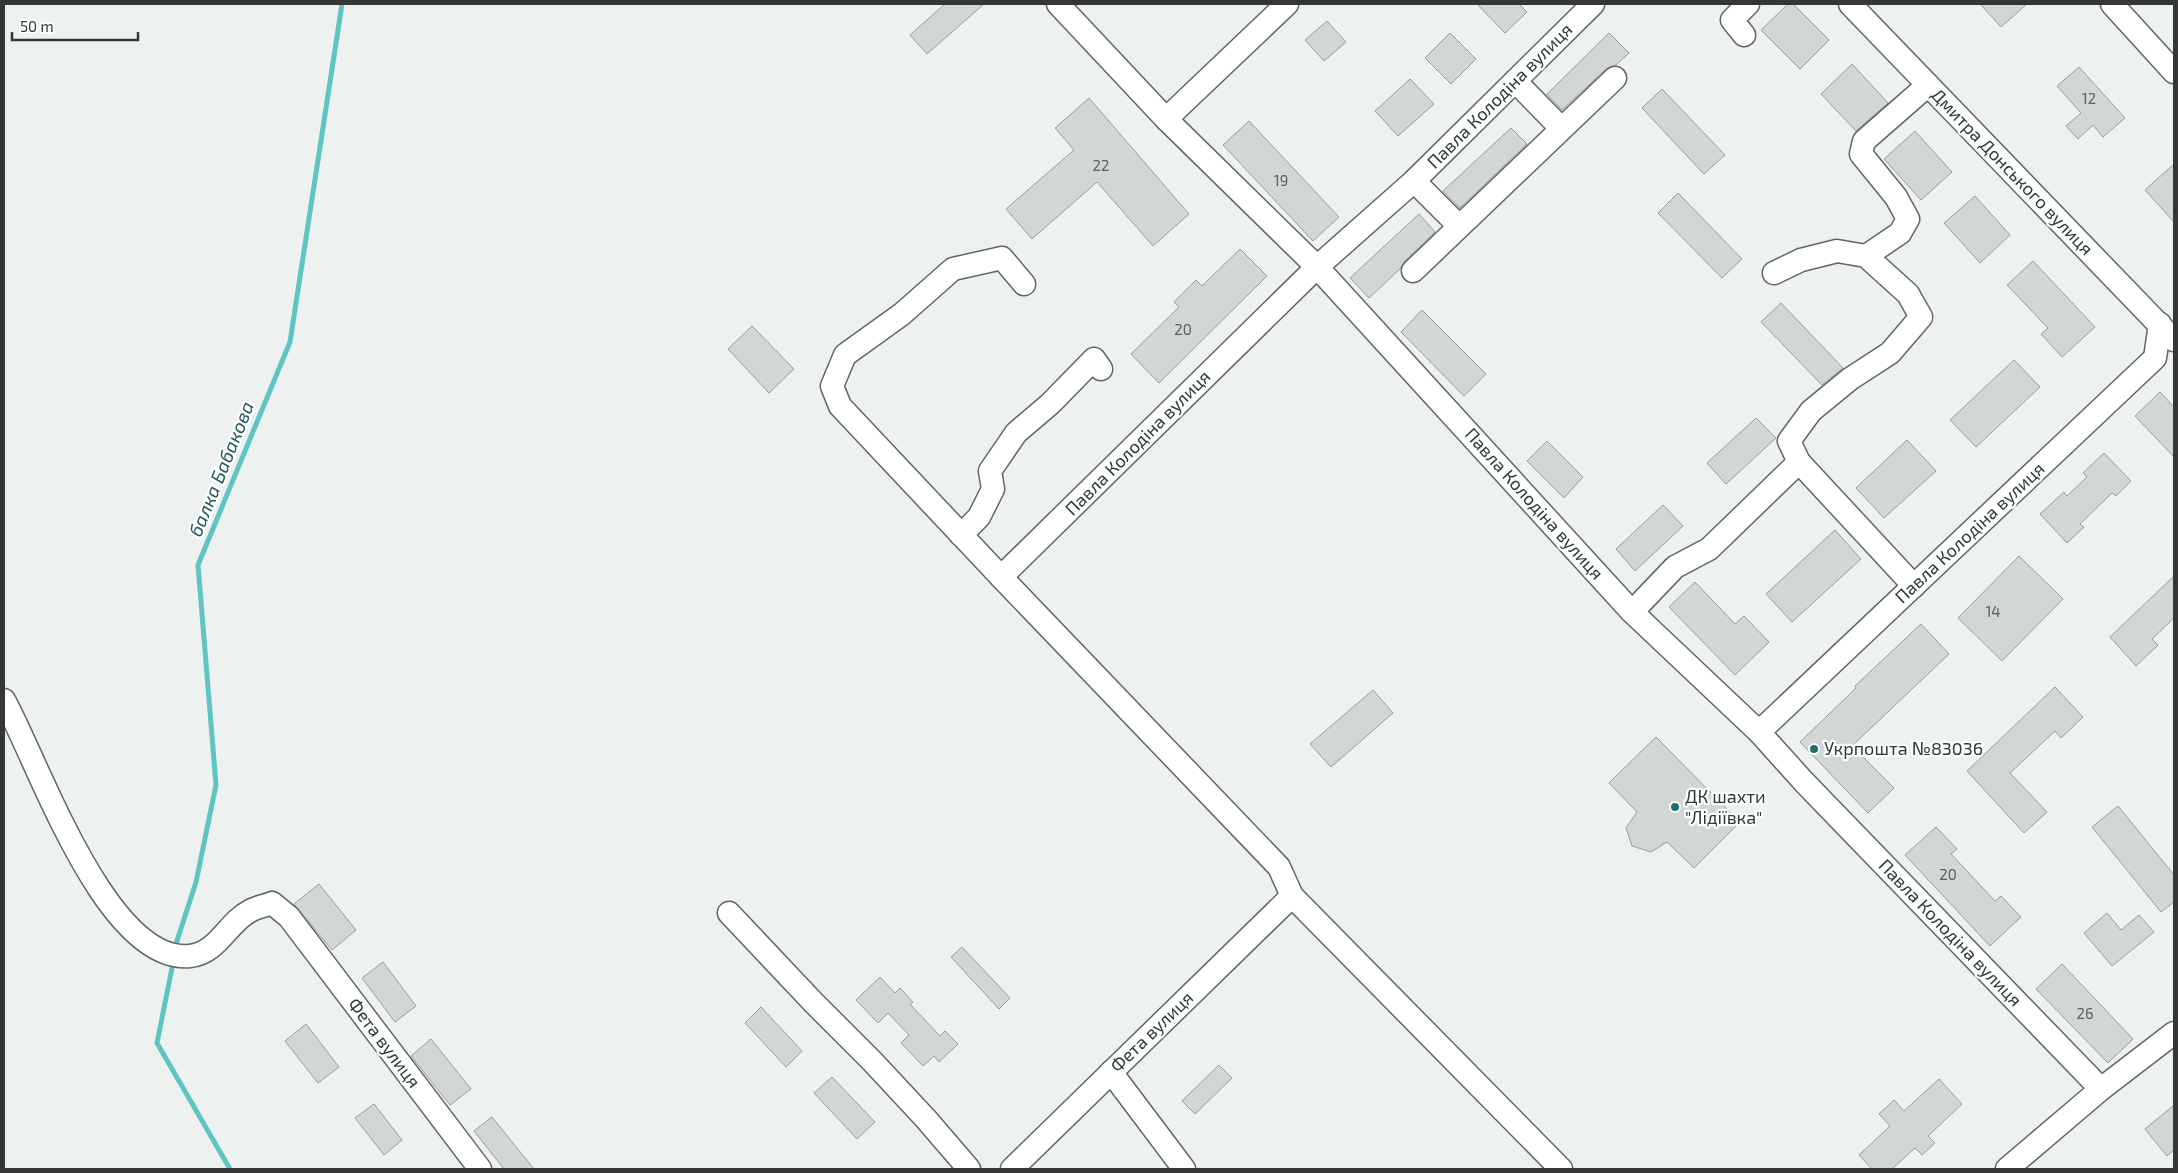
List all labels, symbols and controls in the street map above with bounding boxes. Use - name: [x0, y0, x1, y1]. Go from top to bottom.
- scale bar: [12, 10, 139, 42]
- text: 50 m: [20, 17, 54, 35]
- street label: Павла Колодіна вулиця: [1422, 18, 1577, 173]
- street label: Дмитра Донського вулиця: [1927, 83, 2098, 259]
- house number: 12: [2082, 89, 2096, 107]
- house number: 22: [1093, 156, 1109, 174]
- house number: 19: [1274, 171, 1288, 189]
- house number: 20: [1174, 320, 1192, 338]
- street label: Павла Колодіна вулиця: [1060, 365, 1215, 520]
- water label: балка Бабакова: [183, 398, 258, 540]
- street label: Павла Колодіна вулиця: [1461, 423, 1609, 584]
- street label: Павла Колодіна вулиця: [1890, 457, 2049, 607]
- house number: 14: [1985, 602, 2001, 620]
- place label: Укрпошта №83036: [1824, 737, 1983, 759]
- marker: Укрпошта №83036: [1808, 743, 1820, 755]
- place label: ДК шахти "Лідіївка": [1685, 785, 1766, 828]
- marker: ДК шахти "Лідіївка": [1669, 801, 1681, 813]
- street label: Павла Колодіна вулиця: [1875, 854, 2027, 1011]
- house number: 20: [1939, 865, 1957, 883]
- street label: Фета вулиця: [1105, 986, 1197, 1076]
- street label: Фета вулиця: [344, 993, 426, 1092]
- house number: 26: [2076, 1004, 2094, 1022]

